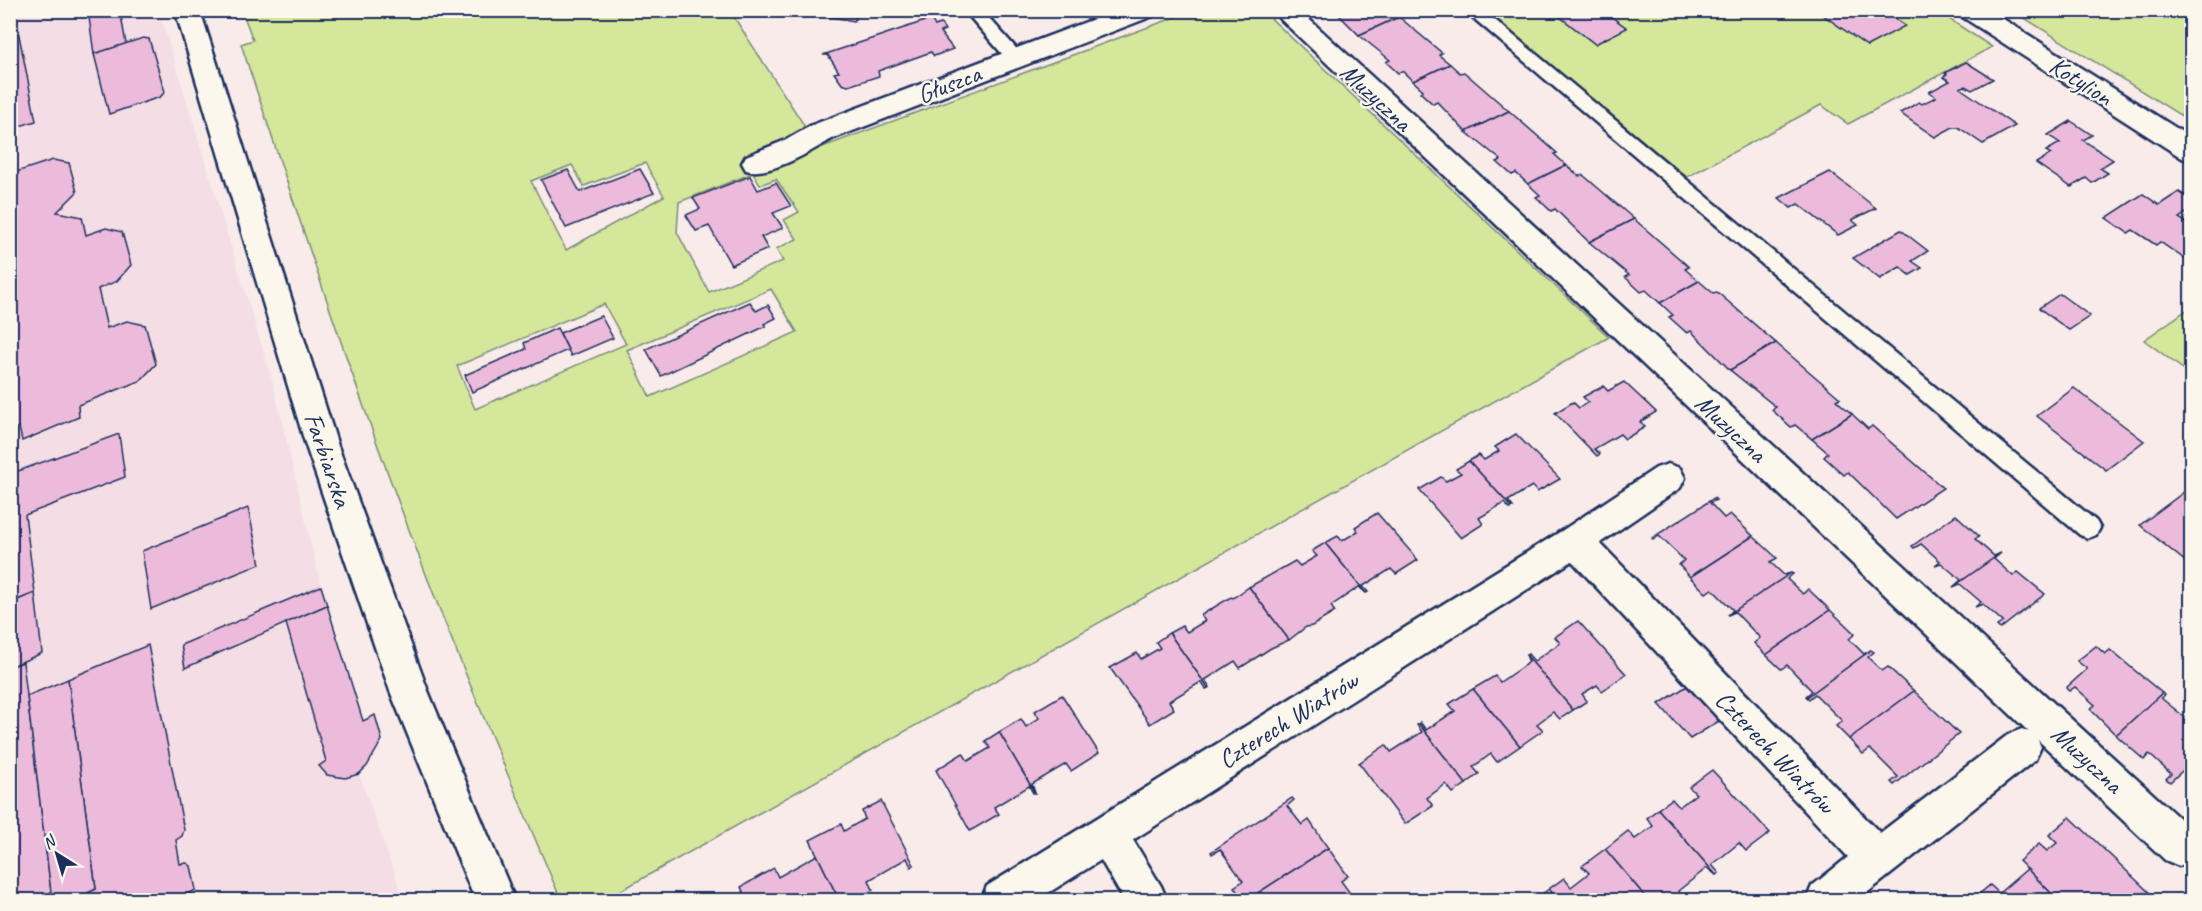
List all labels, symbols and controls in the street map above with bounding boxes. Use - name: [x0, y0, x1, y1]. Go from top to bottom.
- street label: Kotylion: [2043, 49, 2120, 114]
- street label: Głuszca: [913, 56, 987, 111]
- street label: Muzyczna: [1333, 56, 1420, 139]
- street label: Muzyczna: [1688, 387, 1775, 470]
- street label: Farbiarska: [297, 408, 360, 513]
- street label: Czterech Wiatrów: [1212, 663, 1366, 776]
- street label: Czterech Wiatrów: [1708, 683, 1844, 822]
- street label: Muzyczna: [2044, 718, 2131, 801]
- north arrow: [27, 824, 87, 884]
- text: N: [39, 830, 61, 854]

